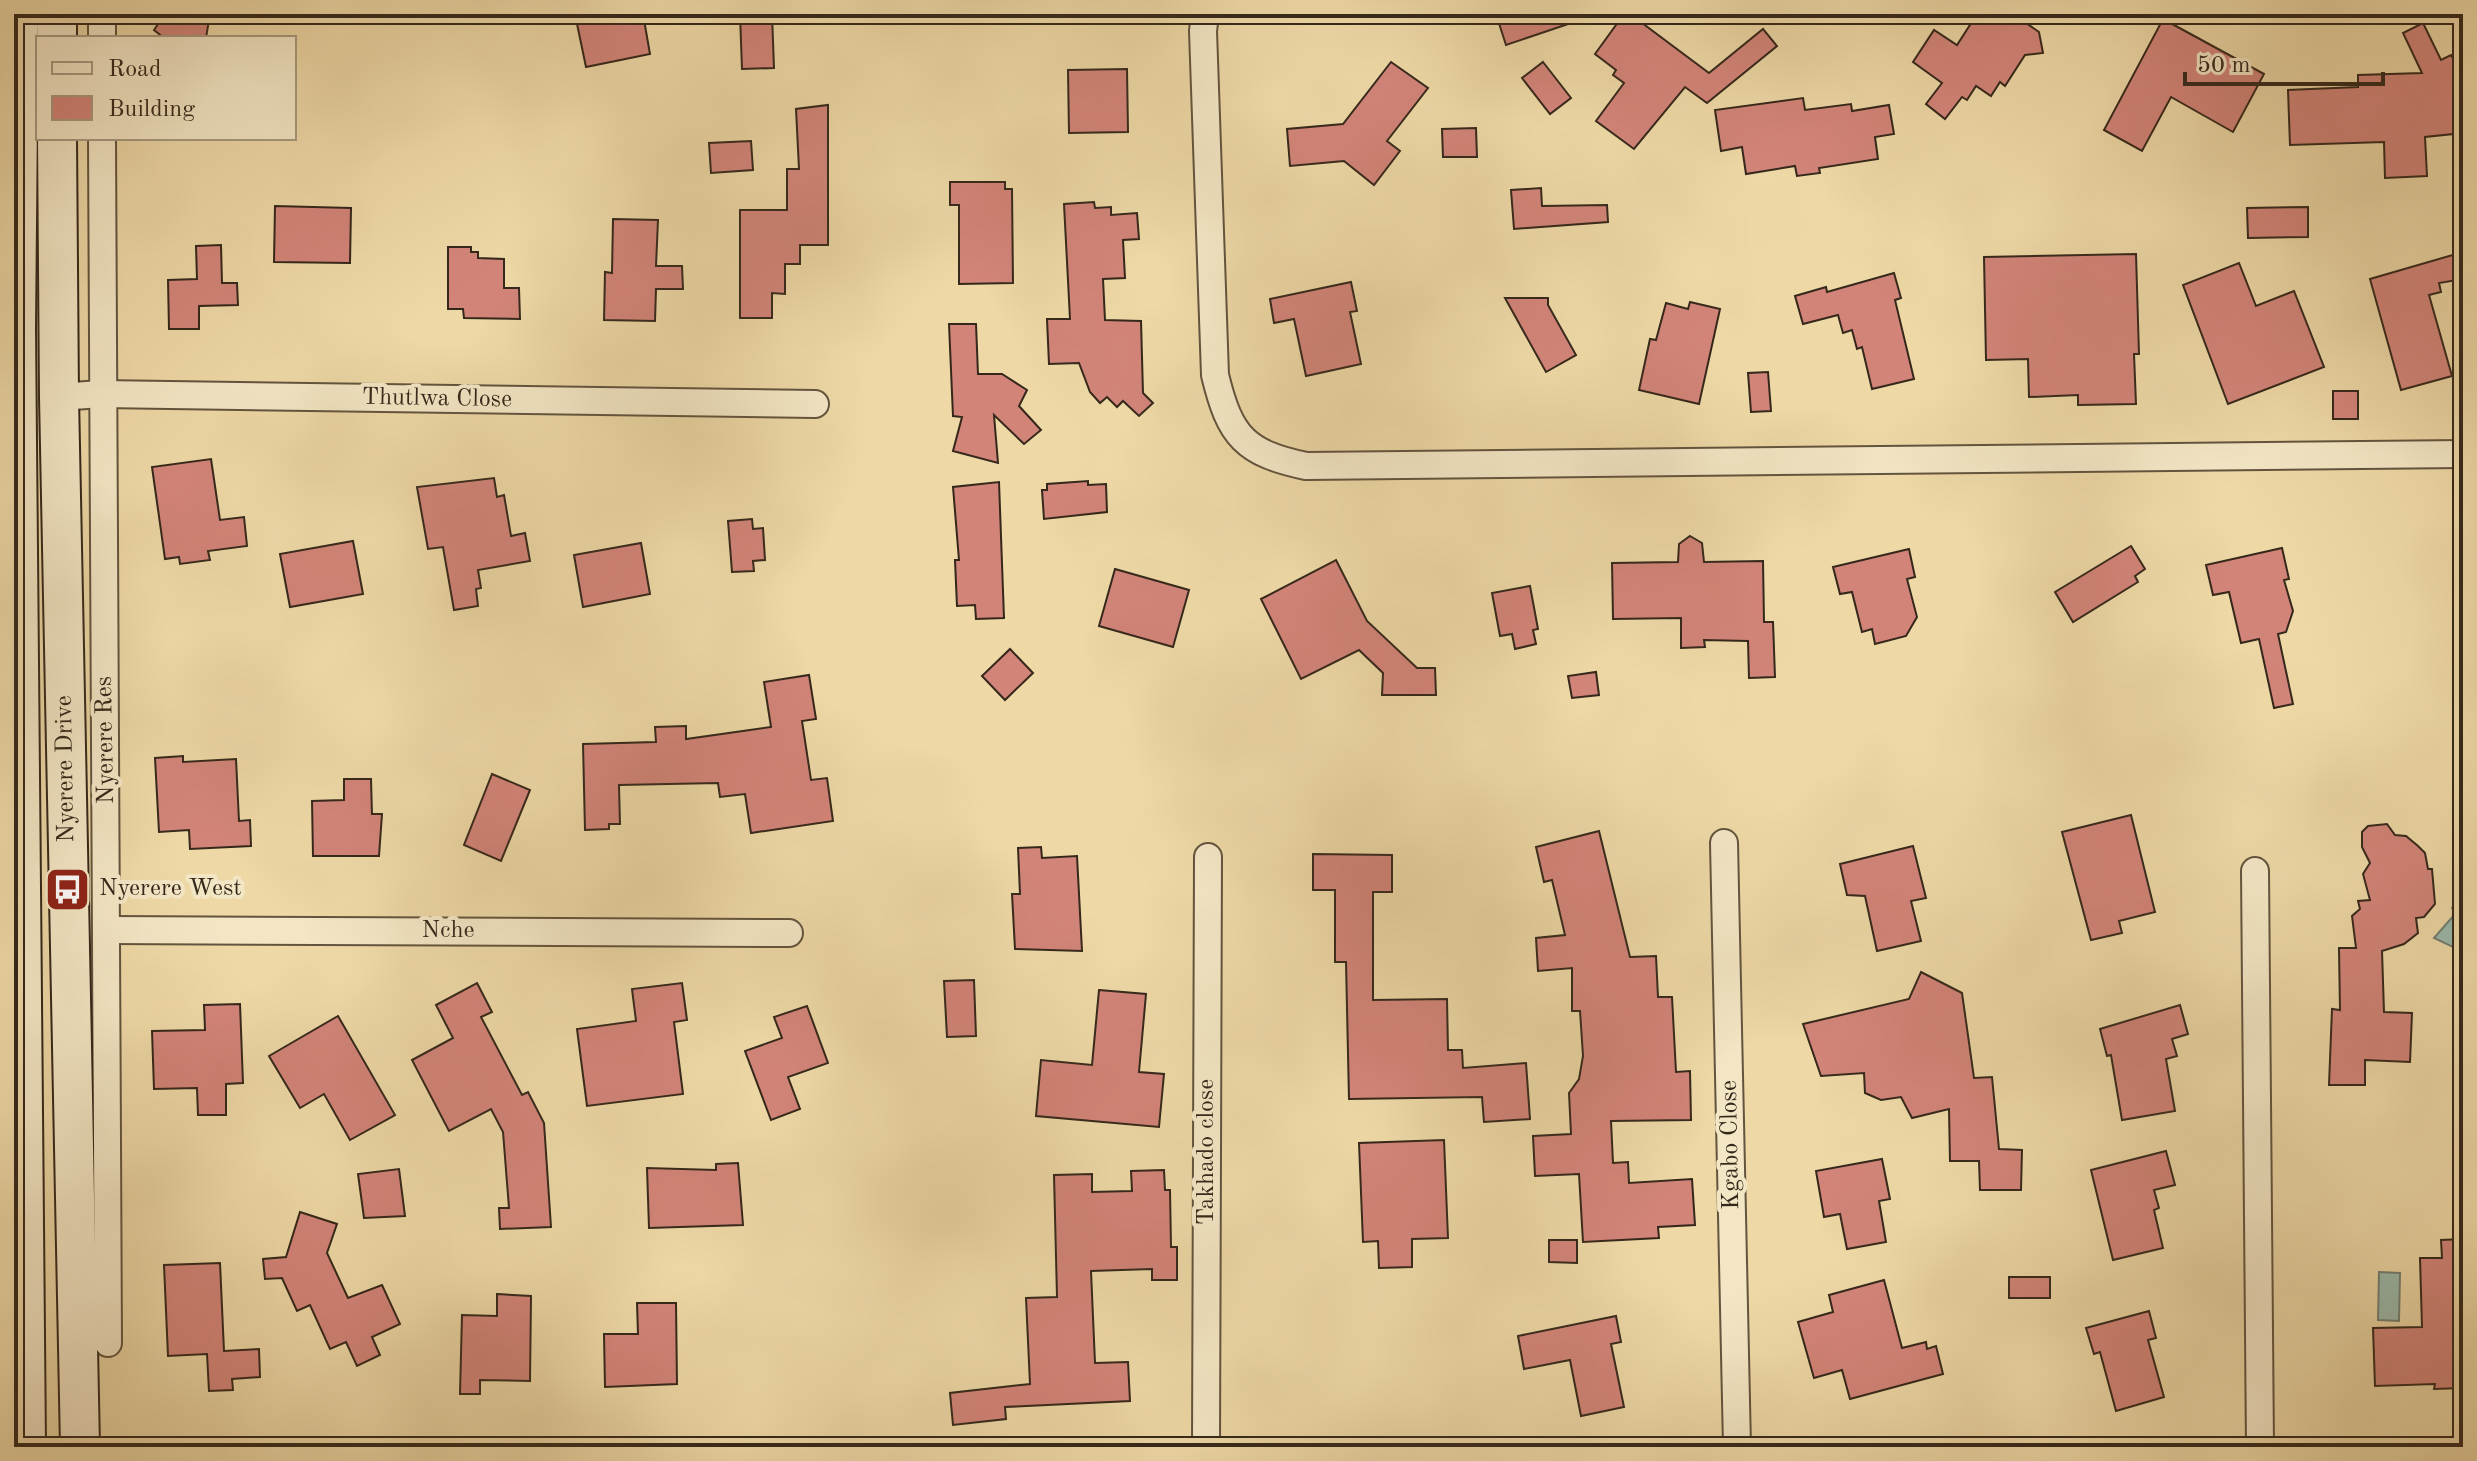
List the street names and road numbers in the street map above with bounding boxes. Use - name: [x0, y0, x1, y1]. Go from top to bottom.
- street label: Thutlwa Close: [362, 386, 512, 412]
- street label: Nyerere Res: [93, 676, 119, 804]
- street label: Nyerere Drive: [53, 695, 79, 843]
- street label: Nche: [421, 919, 475, 943]
- street label: Takhado close: [1195, 1079, 1219, 1225]
- street label: Kgabo Close: [1718, 1080, 1744, 1210]

